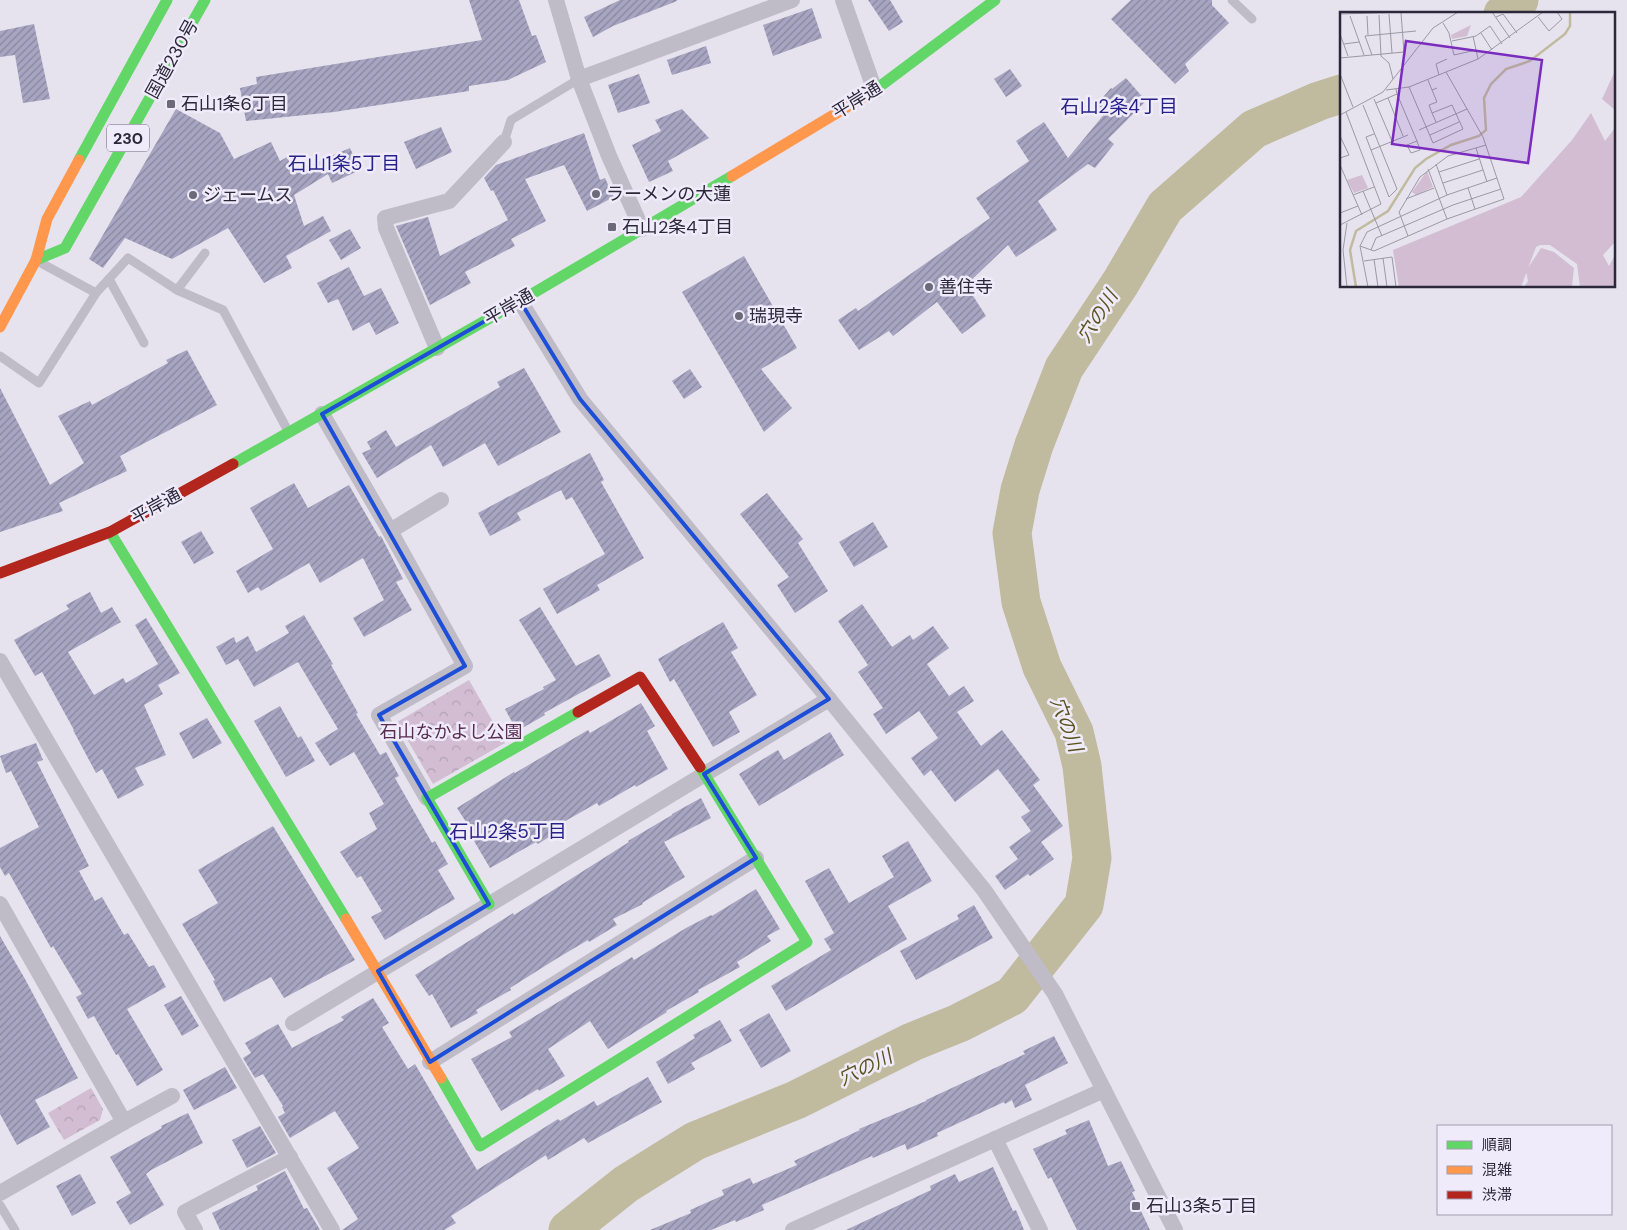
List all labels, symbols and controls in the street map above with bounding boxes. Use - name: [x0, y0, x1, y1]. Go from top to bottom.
- inset map: [1340, 12, 1614, 288]
- street label: 国道230号: [140, 15, 204, 103]
- street label: 平岸通: [828, 76, 886, 124]
- place label: 石山1条6丁目: [181, 92, 288, 116]
- district label: 石山2条4丁目: [1060, 94, 1178, 119]
- marker: 石山1条6丁目: [165, 98, 177, 110]
- road number: 230: [107, 125, 149, 152]
- district label: 石山1条5丁目: [288, 151, 400, 176]
- place label: ラーメンの大蓮: [606, 182, 731, 206]
- place label: ジェームス: [203, 183, 292, 207]
- marker: ラーメンの大蓮: [590, 188, 602, 200]
- marker: ジェームス: [187, 189, 199, 201]
- place label: 石山2条4丁目: [622, 215, 733, 239]
- marker: 石山2条4丁目: [606, 221, 618, 233]
- place label: 善住寺: [939, 275, 993, 299]
- marker: 善住寺: [923, 281, 935, 293]
- street label: 平岸通: [480, 283, 538, 331]
- water label: 穴の川: [1072, 284, 1124, 347]
- place label: 瑞現寺: [749, 304, 803, 328]
- marker: 瑞現寺: [733, 310, 745, 322]
- street label: 平岸通: [127, 482, 185, 530]
- water label: 穴の川: [1045, 693, 1089, 757]
- park label: 石山なかよし公園: [379, 720, 523, 744]
- district label: 石山2条5丁目: [449, 819, 567, 844]
- water label: 穴の川: [834, 1043, 898, 1091]
- legend: [1437, 1125, 1612, 1215]
- text: 順調: [1482, 1135, 1512, 1155]
- text: 混雑: [1482, 1160, 1512, 1180]
- text: 渋滞: [1482, 1185, 1512, 1205]
- place label: 石山3条5丁目: [1146, 1194, 1258, 1218]
- marker: 石山3条5丁目: [1130, 1200, 1142, 1212]

